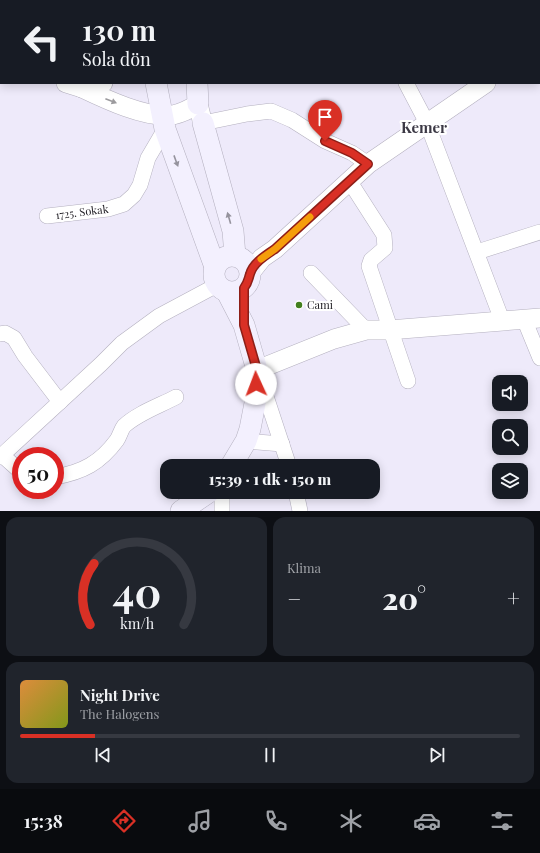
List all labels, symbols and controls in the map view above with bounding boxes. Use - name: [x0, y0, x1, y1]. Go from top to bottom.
- text: 130 m: [82, 11, 156, 48]
- icon: left: [16, 16, 68, 68]
- text: Sola dön: [82, 47, 151, 71]
- one-way arrow: [106, 98, 118, 104]
- pin: [308, 100, 342, 141]
- icon: arrive: [314, 106, 336, 128]
- district label: Kemer: [401, 117, 447, 137]
- one-way arrow: [174, 155, 180, 167]
- street label: 1725. Sokak: [55, 201, 109, 222]
- one-way arrow: [226, 212, 232, 224]
- place label: Cami: [307, 297, 333, 312]
- marker: Cami: [294, 300, 304, 310]
- position arrow: [235, 363, 277, 405]
- map controls: [492, 375, 528, 499]
- button: sound: [492, 375, 528, 411]
- button: search: [492, 419, 528, 455]
- speed limit sign: 50: [12, 447, 64, 499]
- button: layers: [492, 463, 528, 499]
- text: 15:39 · 1 dk · 150 m: [209, 469, 331, 489]
- text: Klima: [287, 559, 321, 576]
- text: 40: [112, 562, 161, 617]
- text: 20°: [382, 578, 426, 618]
- text: −: [287, 583, 301, 613]
- text: +: [507, 583, 520, 613]
- text: km/h: [119, 613, 154, 632]
- text: Night Drive: [80, 685, 160, 705]
- text: The Halogens: [80, 705, 159, 722]
- icon: previous: [92, 744, 114, 766]
- icon: pause: [259, 744, 281, 766]
- icon: next: [426, 744, 448, 766]
- icon: directions: [110, 807, 138, 835]
- icon: music: [186, 807, 214, 835]
- icon: phone: [262, 807, 290, 835]
- icon: climate: [337, 807, 365, 835]
- icon: car: [413, 807, 441, 835]
- icon: filters: [488, 807, 516, 835]
- text: 15:38: [24, 809, 63, 833]

